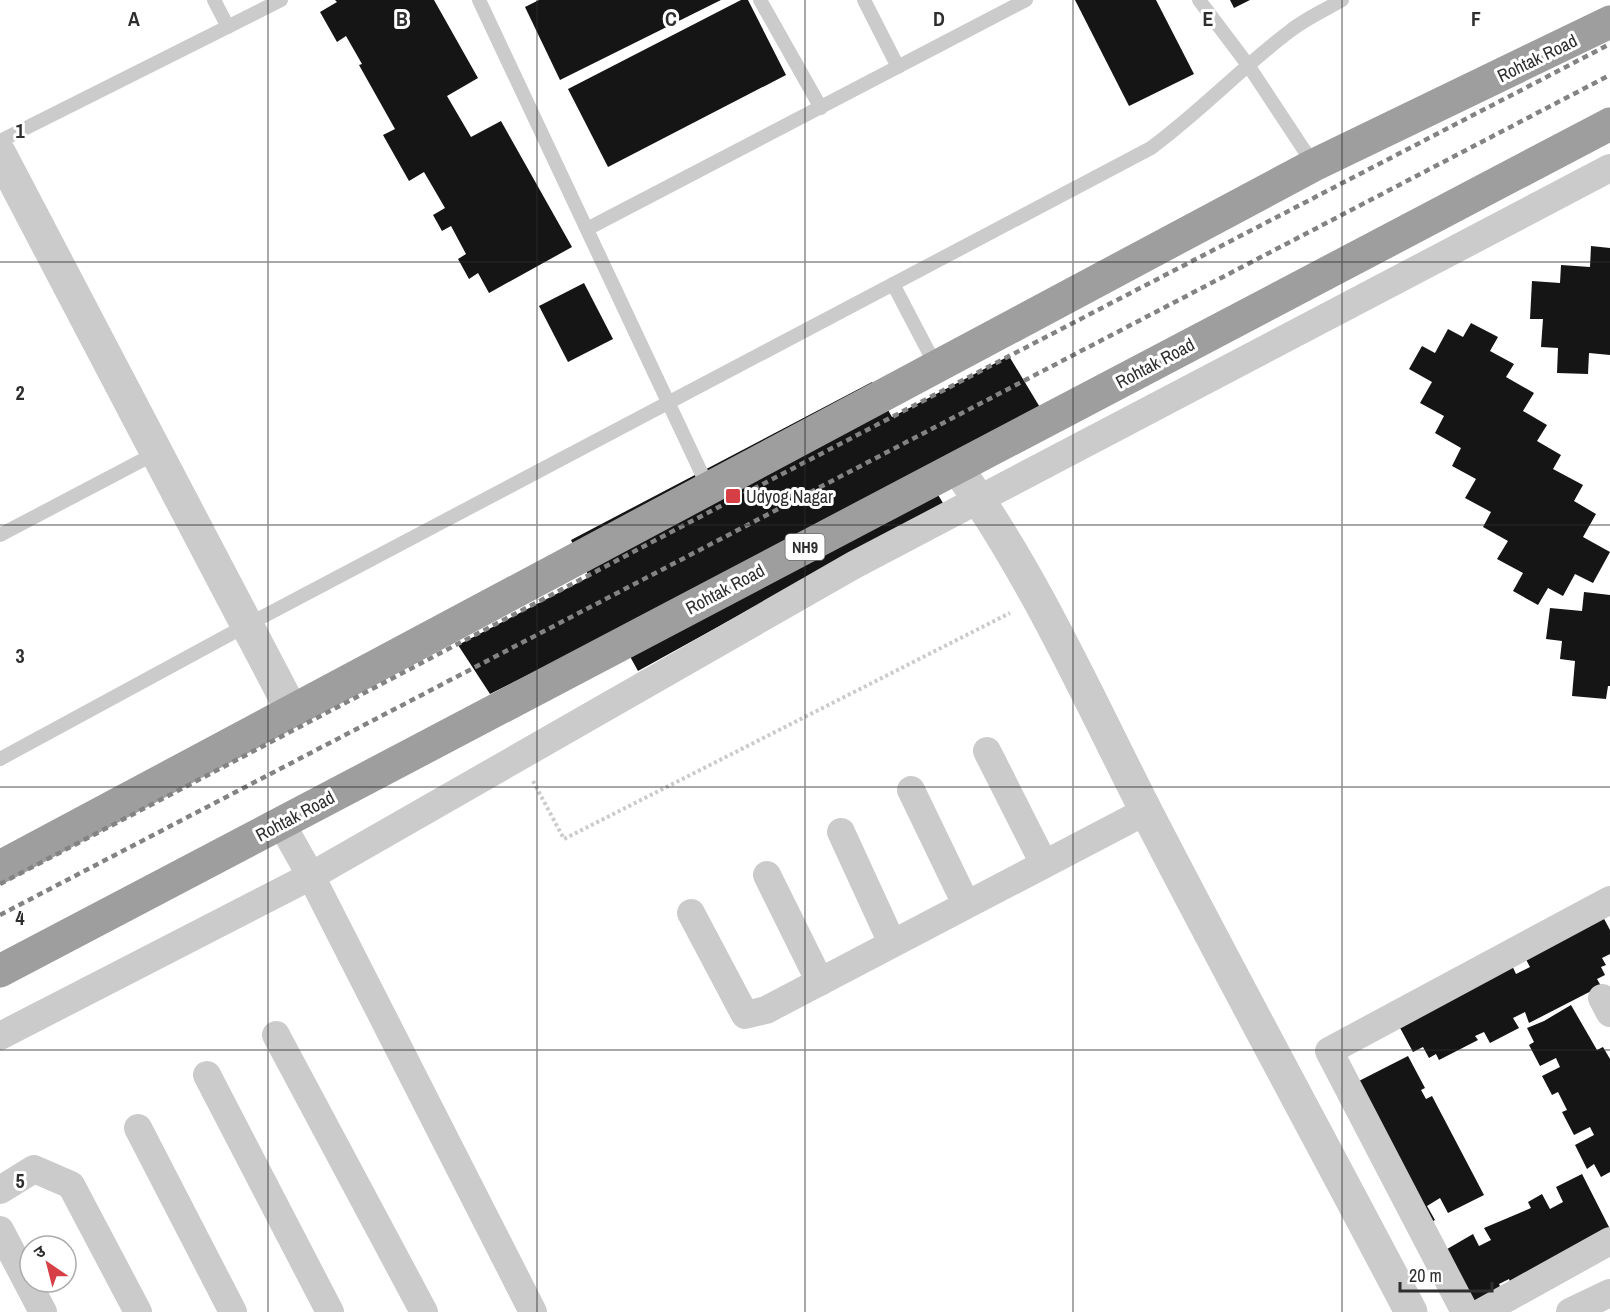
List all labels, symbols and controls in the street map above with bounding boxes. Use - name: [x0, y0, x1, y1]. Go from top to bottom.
- text: A: [128, 5, 140, 32]
- text: B: [396, 5, 408, 32]
- text: C: [665, 5, 677, 32]
- text: D: [933, 5, 945, 32]
- text: E: [1203, 5, 1214, 32]
- text: F: [1471, 5, 1481, 32]
- street label: Rohtak Road: [1493, 28, 1581, 88]
- text: 1: [15, 117, 25, 144]
- street label: Rohtak Road: [1111, 332, 1199, 394]
- text: 2: [15, 379, 25, 406]
- place label: Udyog Nagar: [746, 484, 833, 509]
- marker: Udyog Nagar: [724, 487, 742, 505]
- road number: NH9: [786, 534, 824, 560]
- street label: Rohtak Road: [681, 558, 769, 620]
- text: 3: [15, 642, 25, 669]
- street label: Rohtak Road: [251, 785, 339, 847]
- text: 4: [15, 904, 25, 931]
- text: 5: [15, 1167, 25, 1194]
- north arrow: [18, 1234, 78, 1294]
- text: उ: [29, 1240, 50, 1263]
- scale bar: [1400, 1255, 1492, 1293]
- text: 20 m: [1409, 1263, 1442, 1288]

